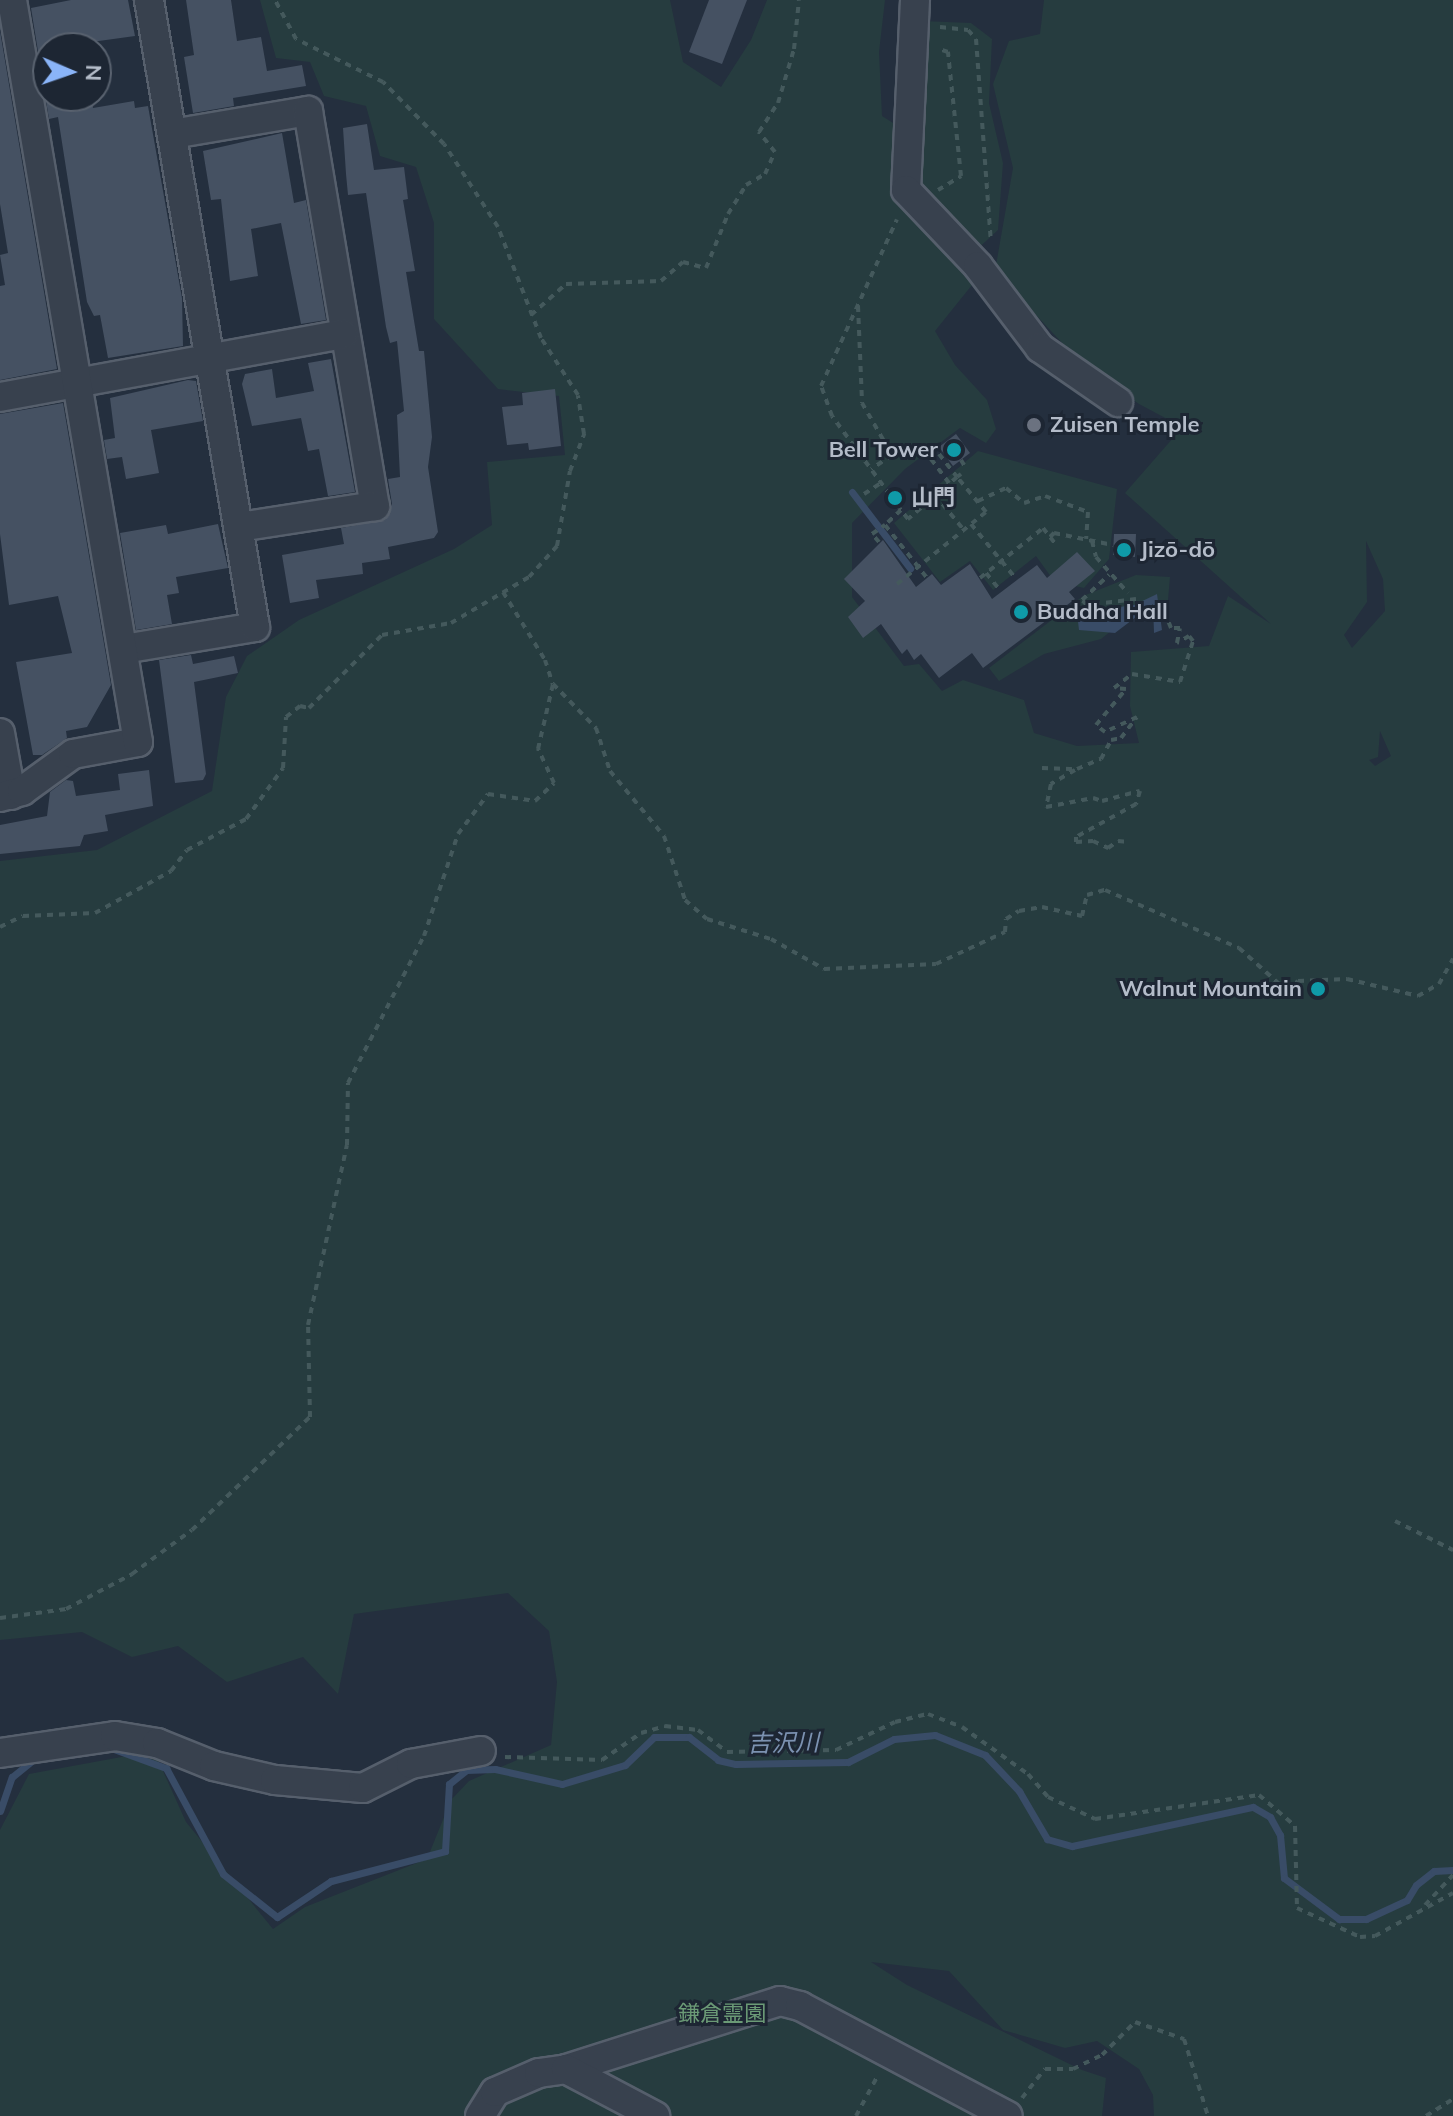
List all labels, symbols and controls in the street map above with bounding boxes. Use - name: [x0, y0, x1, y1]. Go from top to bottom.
- north arrow: [32, 32, 112, 112]
- text: N: [80, 64, 108, 82]
- place label: Zuisen Temple: [1050, 412, 1200, 438]
- marker: Zuisen Temple: [1025, 416, 1043, 434]
- place label: Bell Tower: [829, 437, 938, 463]
- marker: Bell Tower: [945, 441, 963, 459]
- place label: 山門: [911, 485, 955, 511]
- marker: 山門: [886, 489, 904, 507]
- place label: Jizō-dō: [1140, 537, 1215, 563]
- marker: Jizō-dō: [1115, 541, 1133, 559]
- place label: Buddha Hall: [1037, 599, 1168, 625]
- marker: Buddha Hall: [1012, 603, 1030, 621]
- place label: Walnut Mountain: [1119, 976, 1302, 1002]
- marker: Walnut Mountain: [1309, 980, 1327, 998]
- water label: 吉沢川: [747, 1728, 819, 1758]
- park label: 鎌倉霊園: [678, 2001, 766, 2027]

